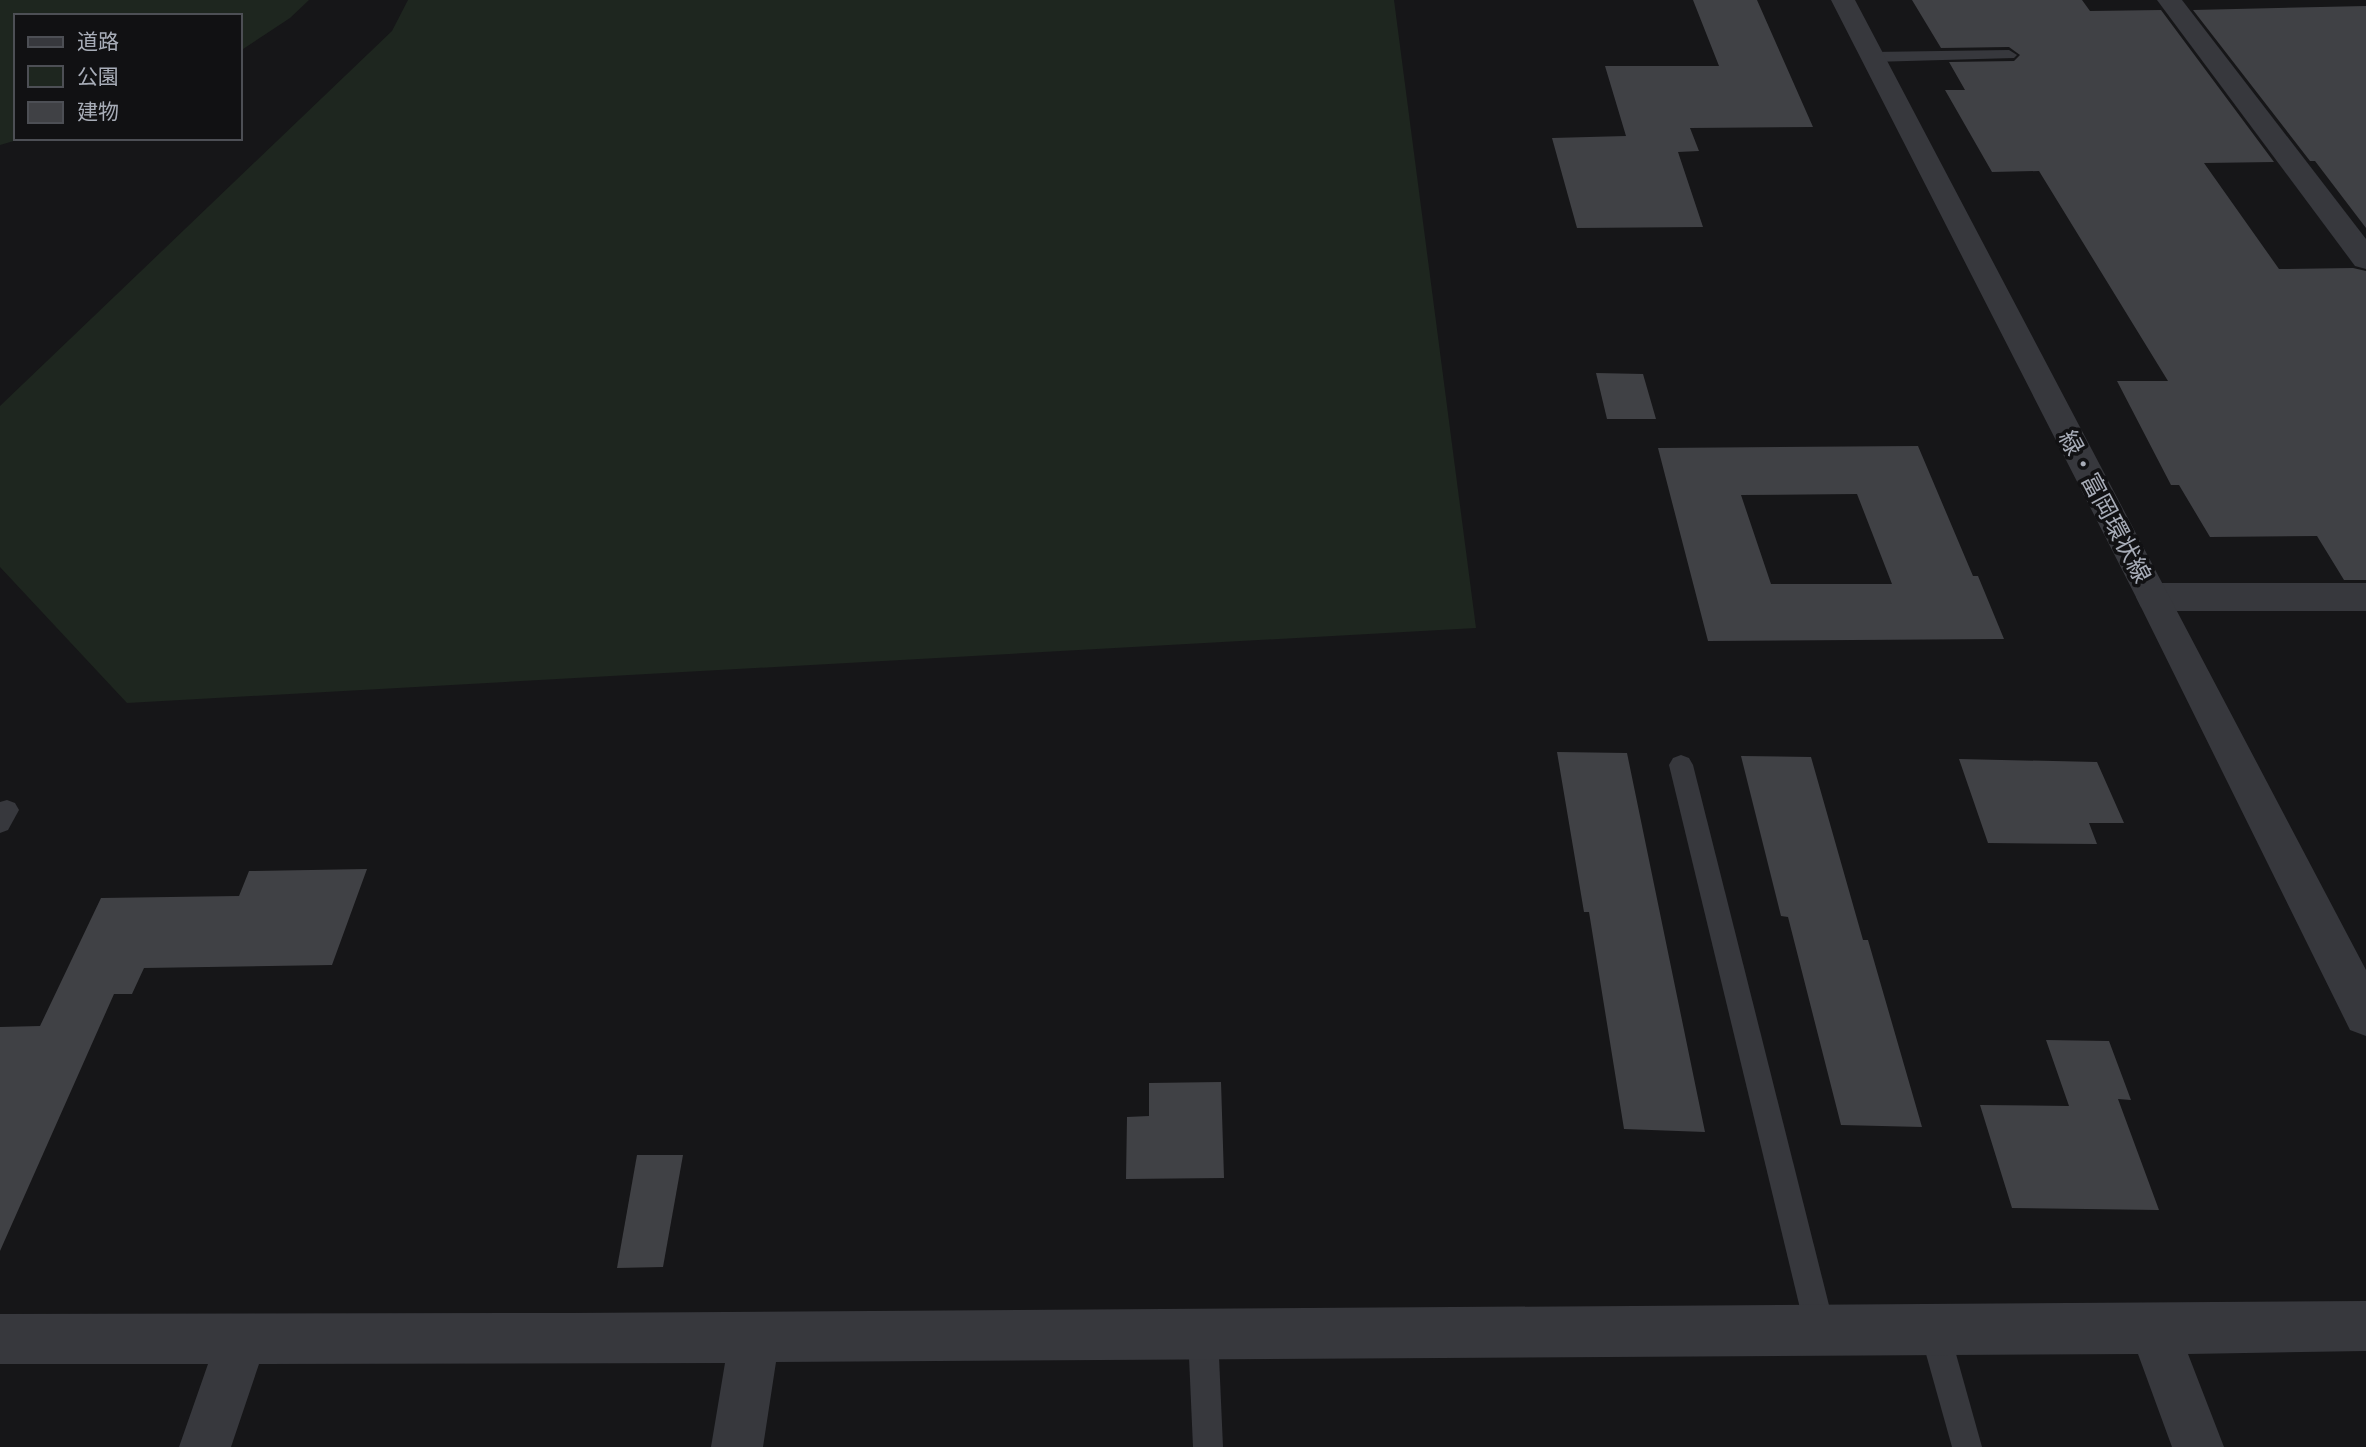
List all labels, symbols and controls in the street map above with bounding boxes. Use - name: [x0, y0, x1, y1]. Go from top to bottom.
- legend: [14, 14, 242, 140]
- text: 道路: [77, 28, 119, 54]
- text: 公園: [77, 63, 119, 89]
- text: 建物: [77, 98, 119, 124]
- street label: 緑・富岡環状線: [2054, 425, 2158, 587]

